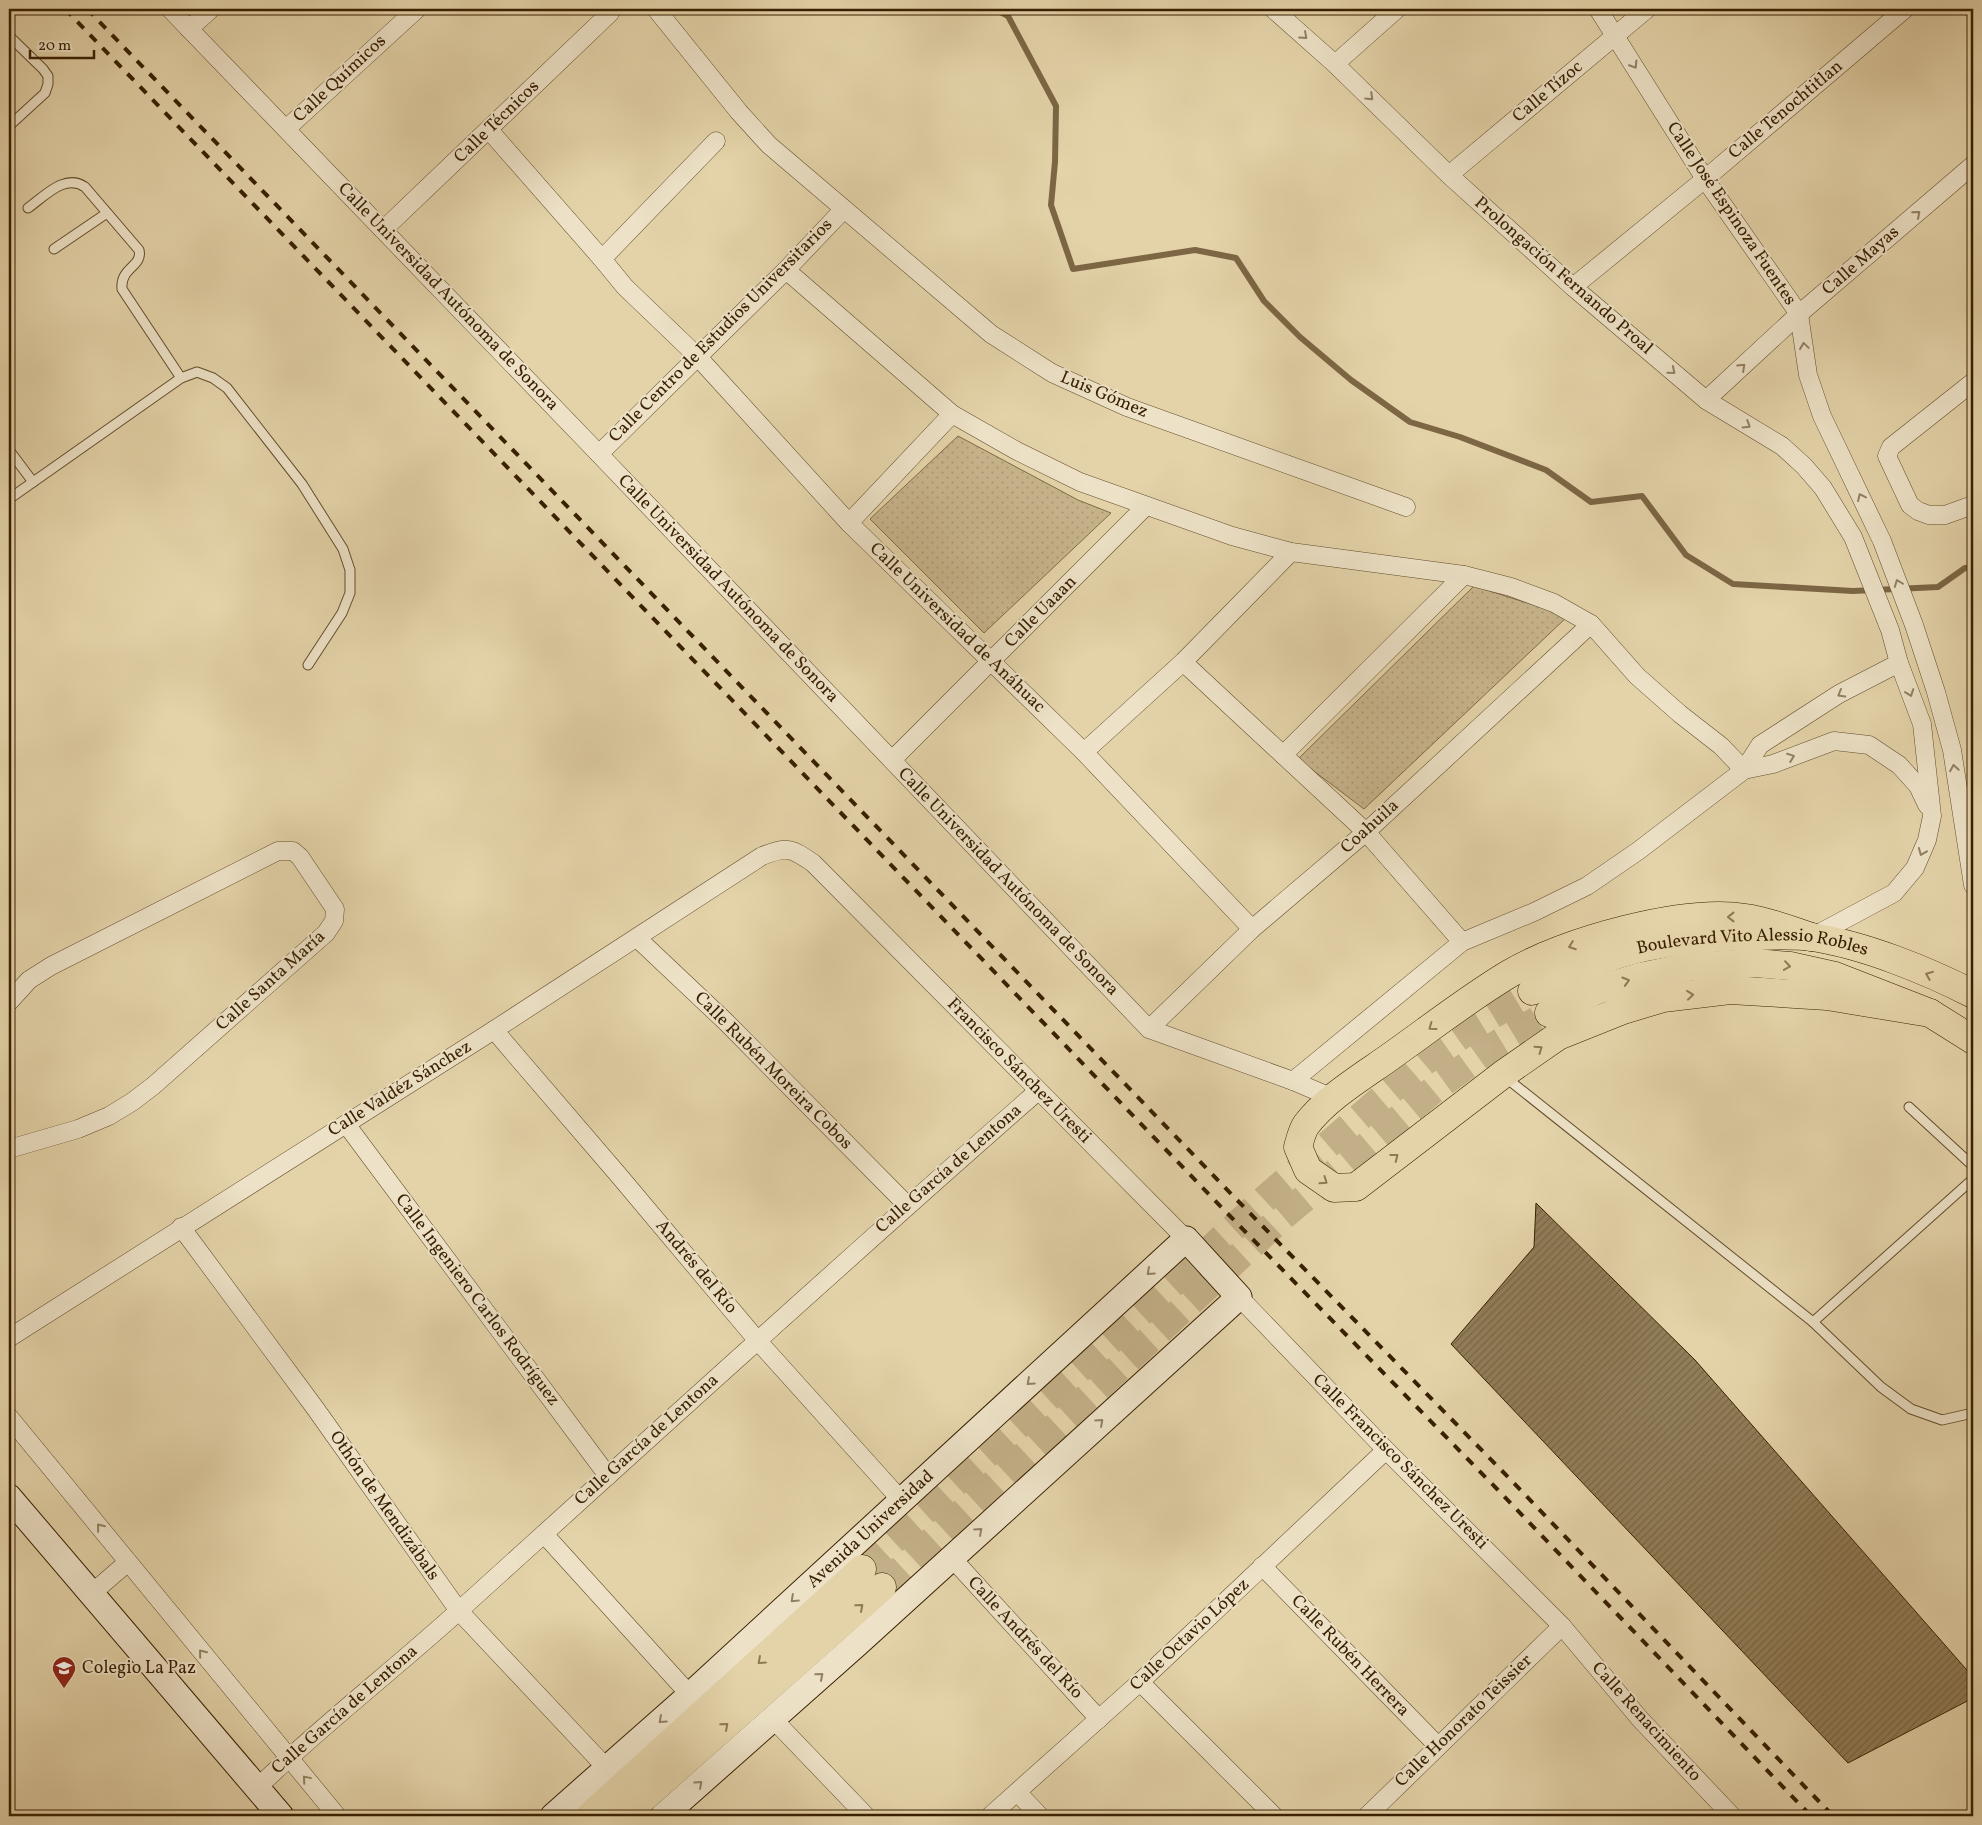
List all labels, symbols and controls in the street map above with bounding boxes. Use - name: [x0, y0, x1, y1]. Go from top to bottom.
- scale bar: [30, 28, 94, 60]
- street label: Calle Químicos: [288, 29, 392, 129]
- one-way arrow: [1298, 30, 1307, 39]
- text: 20 m: [38, 36, 71, 57]
- street label: Calle Tenochtitlan: [1723, 54, 1849, 165]
- street label: Calle Tízoc: [1507, 55, 1589, 129]
- one-way arrow: [1627, 59, 1637, 68]
- street label: Calle Técnicos: [449, 75, 545, 169]
- one-way arrow: [1364, 92, 1373, 101]
- street label: Calle José Espinoza Fuentes: [1660, 117, 1802, 311]
- street label: Calle Universidad Autónoma de Sonora: [332, 177, 564, 417]
- street label: Prolongación Fernando Proal: [1468, 191, 1658, 361]
- one-way arrow: [1911, 210, 1920, 219]
- street label: Calle Centro de Estudios Universitarios: [603, 213, 839, 449]
- street label: Calle Mayas: [1817, 220, 1905, 302]
- one-way arrow: [1799, 341, 1809, 350]
- one-way arrow: [1736, 364, 1745, 373]
- street label: Luis Gómez: [1056, 365, 1152, 425]
- one-way arrow: [1666, 365, 1675, 373]
- one-way arrow: [1742, 419, 1751, 428]
- street label: Calle Universidad Autónoma de Sonora: [612, 469, 844, 709]
- one-way arrow: [1857, 493, 1867, 502]
- street label: Calle Universidad de Anáhuac: [863, 537, 1051, 719]
- street label: Calle Uaaan: [999, 570, 1083, 654]
- one-way arrow: [1894, 579, 1904, 588]
- one-way arrow: [1837, 687, 1846, 697]
- one-way arrow: [1904, 688, 1914, 697]
- one-way arrow: [1786, 753, 1794, 763]
- street label: Calle Universidad Autónoma de Sonora: [892, 762, 1124, 1002]
- one-way arrow: [1950, 764, 1960, 772]
- street label: Coahuila: [1335, 794, 1405, 860]
- one-way arrow: [1918, 847, 1928, 855]
- one-way arrow: [1726, 912, 1734, 922]
- street label: Boulevard Vito Alessio Robles: [1634, 923, 1871, 962]
- street label: Calle Santa María: [211, 925, 331, 1037]
- one-way arrow: [1568, 940, 1577, 950]
- one-way arrow: [1783, 961, 1791, 971]
- one-way arrow: [1925, 970, 1934, 981]
- one-way arrow: [1622, 977, 1630, 987]
- street label: Calle Rubén Moreira Cobos: [688, 986, 858, 1156]
- one-way arrow: [1686, 990, 1694, 1001]
- street label: Francisco Sánchez Uresti: [941, 992, 1097, 1149]
- one-way arrow: [1428, 1021, 1438, 1030]
- street label: Calle Valdéz Sánchez: [323, 1035, 477, 1143]
- one-way arrow: [1533, 1046, 1542, 1055]
- street label: Calle García de Lentona: [870, 1098, 1028, 1240]
- one-way arrow: [1389, 1155, 1398, 1163]
- one-way arrow: [1318, 1175, 1328, 1184]
- street label: Calle Ingeniero Carlos Rodríguez: [389, 1189, 565, 1411]
- street label: Andrés del Río: [649, 1215, 743, 1319]
- one-way arrow: [1146, 1266, 1155, 1275]
- street label: Calle García de Lentona: [569, 1368, 725, 1512]
- street label: Calle Francisco Sánchez Uresti: [1306, 1368, 1494, 1556]
- one-way arrow: [1026, 1376, 1035, 1385]
- one-way arrow: [1094, 1419, 1103, 1428]
- street label: Othón de Mendizábals: [323, 1426, 445, 1586]
- street label: Avenida Universidad: [801, 1464, 940, 1594]
- one-way arrow: [96, 1524, 105, 1533]
- one-way arrow: [974, 1528, 983, 1537]
- street label: Calle Andrés del Río: [961, 1571, 1089, 1705]
- street label: Calle Octavio López: [1125, 1573, 1255, 1697]
- street label: Calle Rubén Herrera: [1285, 1589, 1415, 1723]
- one-way arrow: [791, 1593, 800, 1602]
- one-way arrow: [854, 1604, 863, 1613]
- street label: Calle García de Lentona: [266, 1639, 424, 1781]
- street label: Calle Honorato Teissier: [1390, 1648, 1539, 1793]
- one-way arrow: [200, 1650, 208, 1659]
- school or university icon: Colegio La Paz: [51, 1655, 77, 1689]
- one-way arrow: [758, 1655, 767, 1664]
- place label: Colegio La Paz: [82, 1656, 196, 1681]
- street label: Calle Renacimiento: [1585, 1657, 1707, 1787]
- one-way arrow: [815, 1672, 824, 1681]
- one-way arrow: [658, 1714, 667, 1723]
- one-way arrow: [719, 1723, 728, 1732]
- one-way arrow: [302, 1775, 311, 1784]
- one-way arrow: [693, 1780, 702, 1789]

